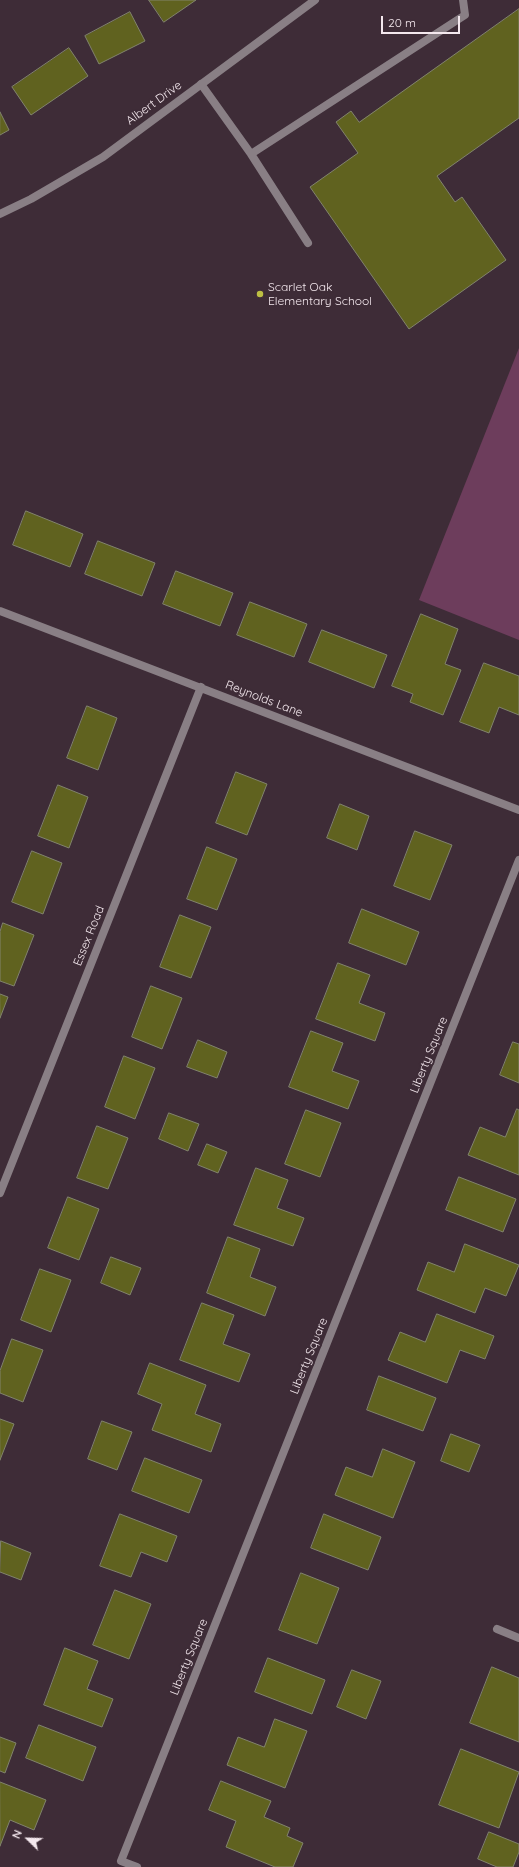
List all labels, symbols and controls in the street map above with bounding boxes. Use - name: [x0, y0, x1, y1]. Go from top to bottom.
- scale bar: [383, 8, 462, 34]
- text: 20 m: [388, 15, 416, 30]
- street label: Albert Drive: [123, 78, 185, 128]
- place label: Scarlet Oak Elementary School: [268, 280, 372, 308]
- marker: Scarlet Oak Elementary School: [255, 289, 265, 299]
- street label: Reynolds Lane: [223, 678, 305, 720]
- street label: Essex Road: [70, 904, 108, 968]
- street label: Liberty Square: [407, 1015, 451, 1095]
- street label: Liberty Square: [287, 1316, 331, 1396]
- street label: Liberty Square: [167, 1617, 211, 1697]
- north arrow: [8, 1819, 48, 1859]
- text: N: [9, 1828, 25, 1841]

